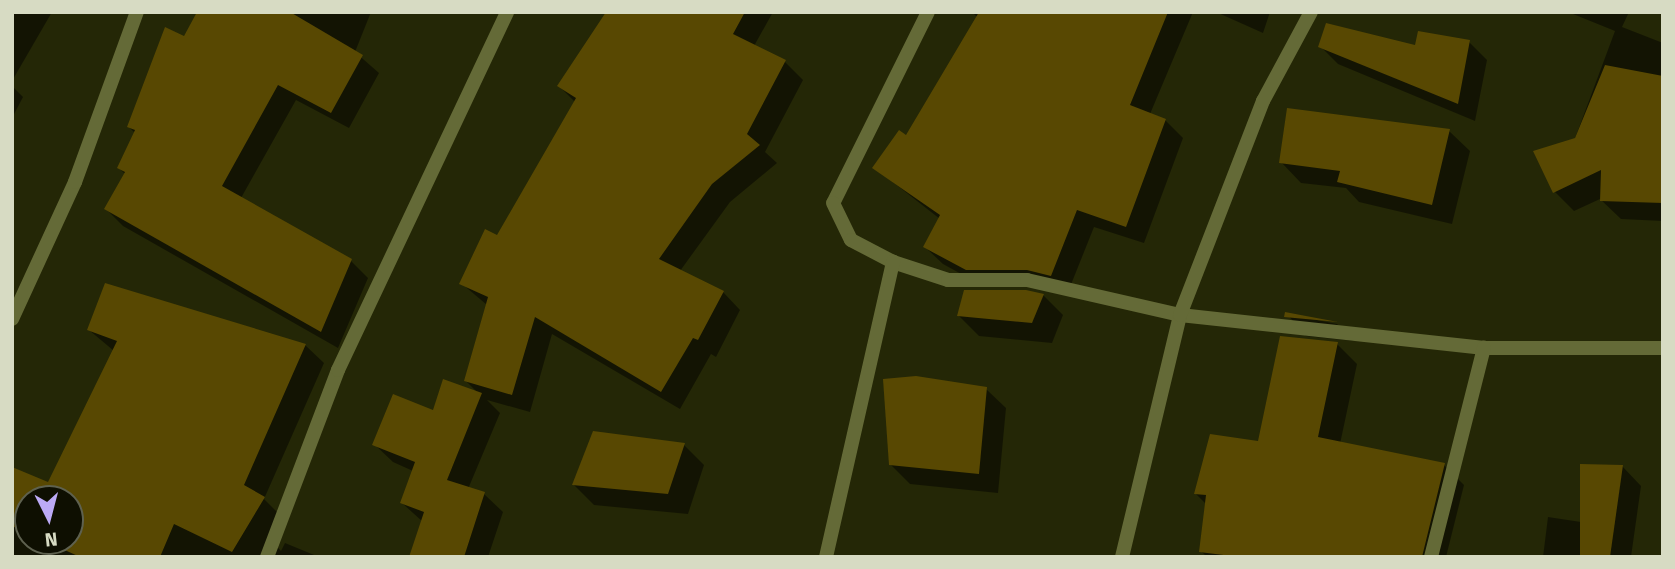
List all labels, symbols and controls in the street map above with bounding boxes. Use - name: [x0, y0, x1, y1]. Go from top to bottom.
- north arrow: [14, 485, 84, 555]
- text: N: [44, 527, 59, 551]

